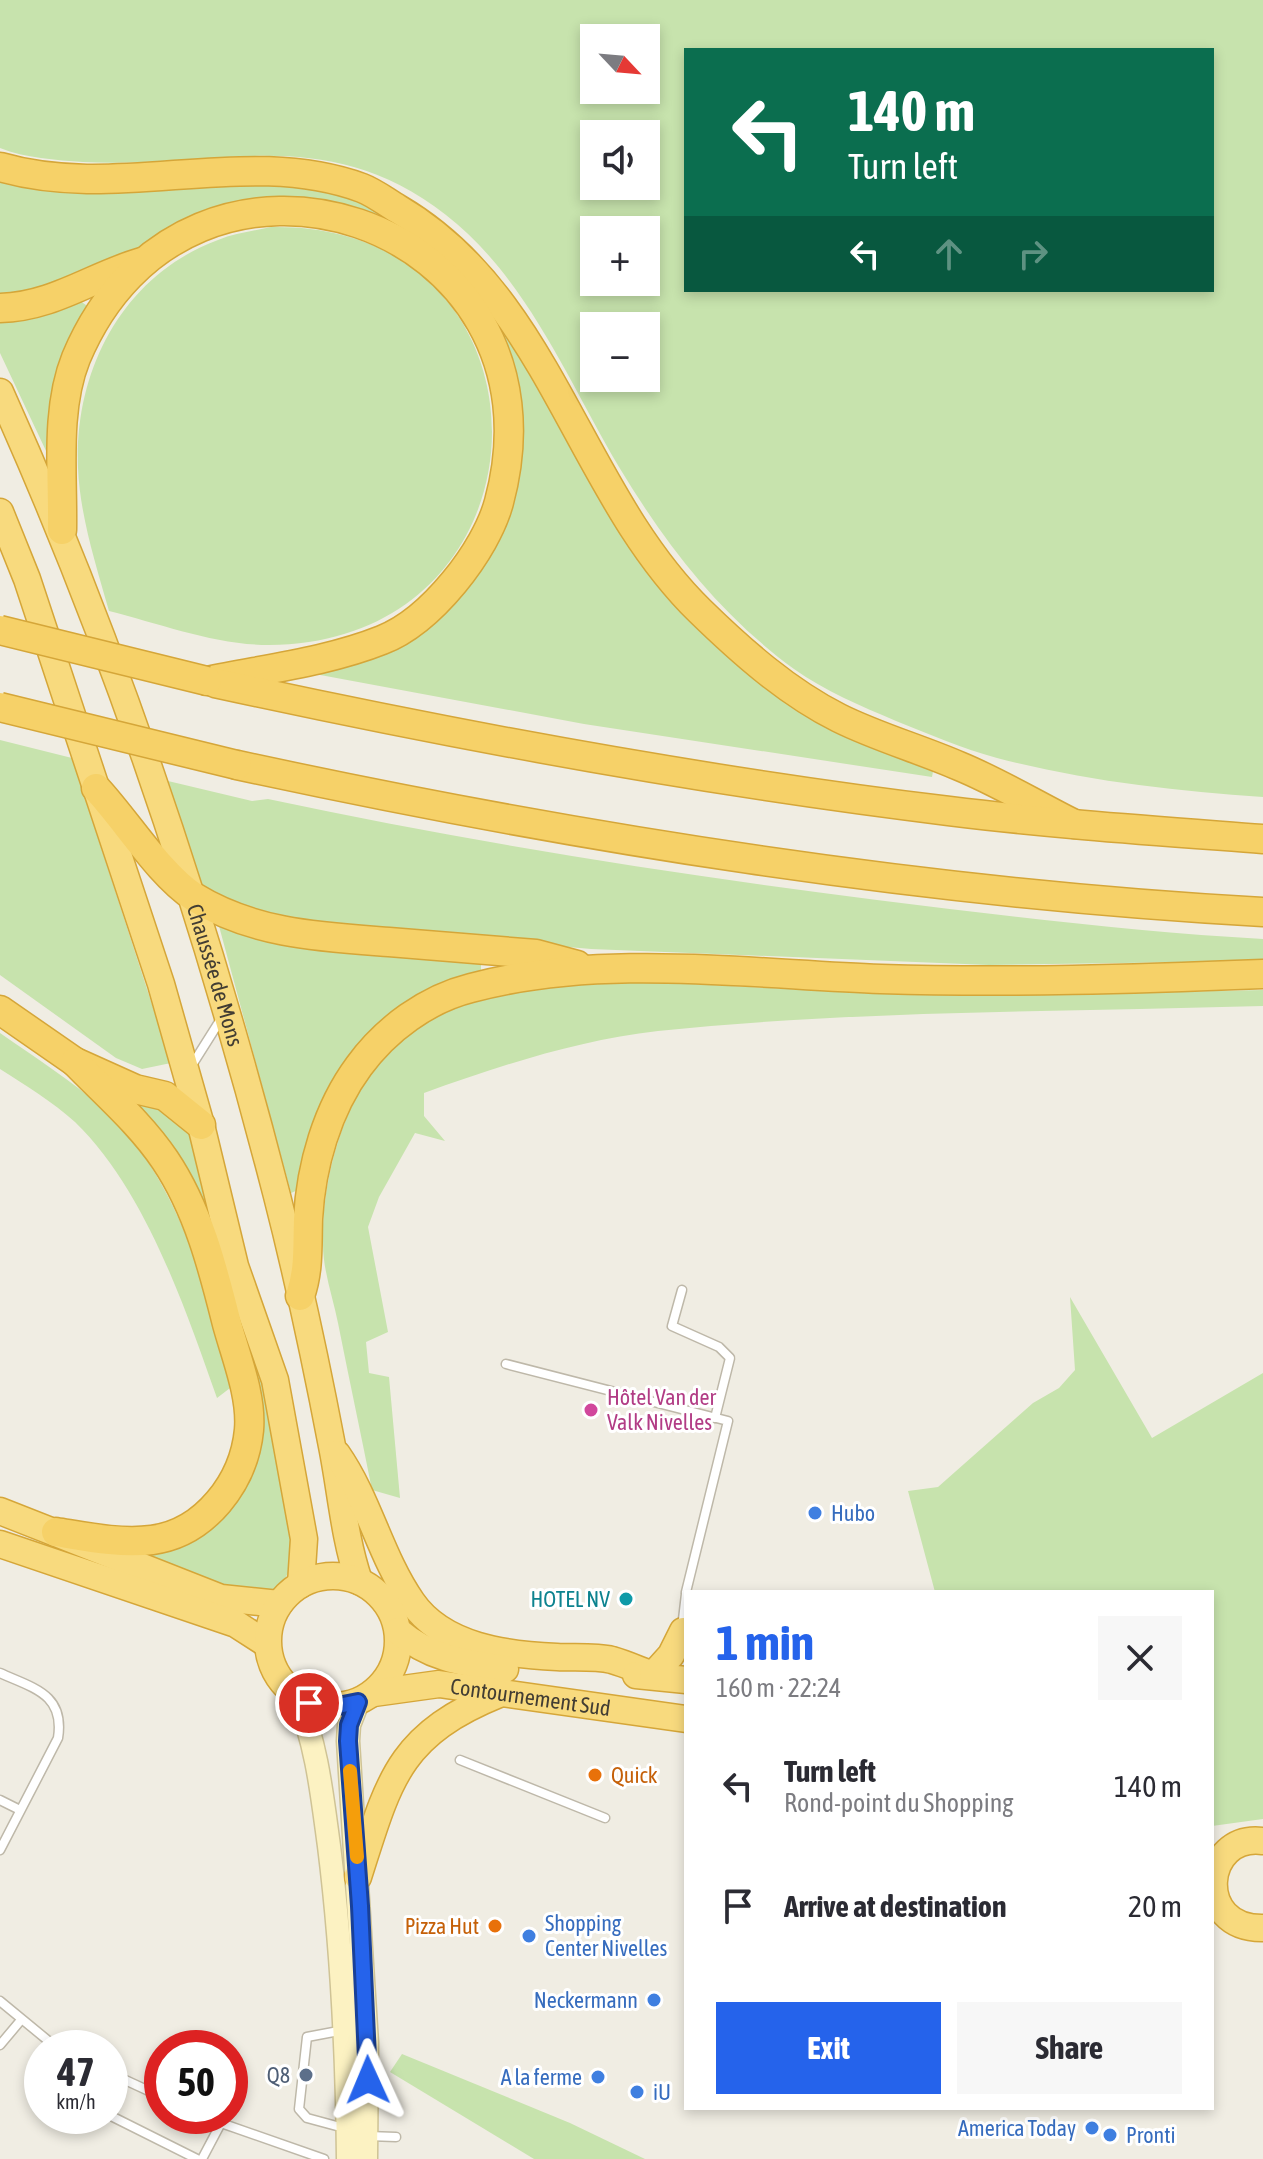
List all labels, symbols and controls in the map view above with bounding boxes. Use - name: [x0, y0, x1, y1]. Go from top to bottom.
- north arrow: [580, 24, 660, 104]
- map controls: [580, 24, 660, 392]
- text: 140 m: [848, 79, 975, 143]
- icon: left: [716, 80, 820, 184]
- button: sound: [580, 120, 660, 200]
- text: Turn left: [848, 145, 958, 187]
- button: +: [580, 216, 660, 296]
- icon: left: [843, 232, 887, 276]
- icon: ahead: [927, 232, 971, 276]
- icon: right: [1011, 232, 1055, 276]
- button: −: [580, 312, 660, 392]
- street label: Chaussée de Mons: [182, 901, 249, 1049]
- place label: Hôtel Van der Valk Nivelles: [607, 1384, 717, 1435]
- marker: Hôtel Van der Valk Nivelles: [582, 1401, 600, 1419]
- place label: Hubo: [831, 1500, 875, 1526]
- marker: Hubo: [806, 1504, 824, 1522]
- place label: HOTEL NV: [530, 1586, 610, 1612]
- marker: HOTEL NV: [617, 1590, 635, 1608]
- text: 1 min: [716, 1615, 814, 1670]
- button: close: [1098, 1616, 1182, 1700]
- pin: [275, 1669, 343, 1737]
- street label: Contournement Sud: [449, 1673, 612, 1721]
- text: 160 m · 22:24: [716, 1673, 841, 1703]
- icon: arrive: [287, 1681, 331, 1725]
- text: Turn left: [784, 1754, 876, 1788]
- place label: Quick: [611, 1762, 658, 1788]
- icon: left: [716, 1764, 760, 1808]
- marker: Quick: [586, 1766, 604, 1784]
- text: 140 m: [1114, 1769, 1182, 1803]
- text: Rond-point du Shopping: [784, 1788, 1013, 1818]
- icon: arrive: [716, 1884, 760, 1928]
- text: Arrive at destination: [784, 1889, 1006, 1923]
- text: 20 m: [1128, 1889, 1182, 1923]
- place label: Shopping Center Nivelles: [545, 1910, 667, 1961]
- place label: Pizza Hut: [405, 1913, 479, 1939]
- marker: Pizza Hut: [486, 1917, 504, 1935]
- marker: Shopping Center Nivelles: [520, 1927, 538, 1945]
- place label: Neckermann: [534, 1987, 638, 2013]
- marker: Neckermann: [645, 1991, 663, 2009]
- button: Exit: [716, 2002, 941, 2094]
- button: Share: [957, 2002, 1182, 2094]
- speed limit sign: 50: [144, 2030, 248, 2134]
- position arrow: [326, 2038, 410, 2122]
- text: 47: [57, 2049, 95, 2094]
- place label: Q8: [267, 2062, 290, 2088]
- place label: A la ferme: [501, 2064, 582, 2090]
- marker: Q8: [297, 2066, 315, 2084]
- marker: A la ferme: [589, 2068, 607, 2086]
- place label: iU: [653, 2079, 671, 2105]
- marker: iU: [628, 2083, 646, 2101]
- text: km/h: [56, 2090, 96, 2113]
- place label: America Today: [958, 2115, 1076, 2141]
- marker: America Today: [1083, 2119, 1101, 2137]
- place label: Pronti: [1126, 2122, 1176, 2148]
- marker: Pronti: [1101, 2126, 1119, 2144]

